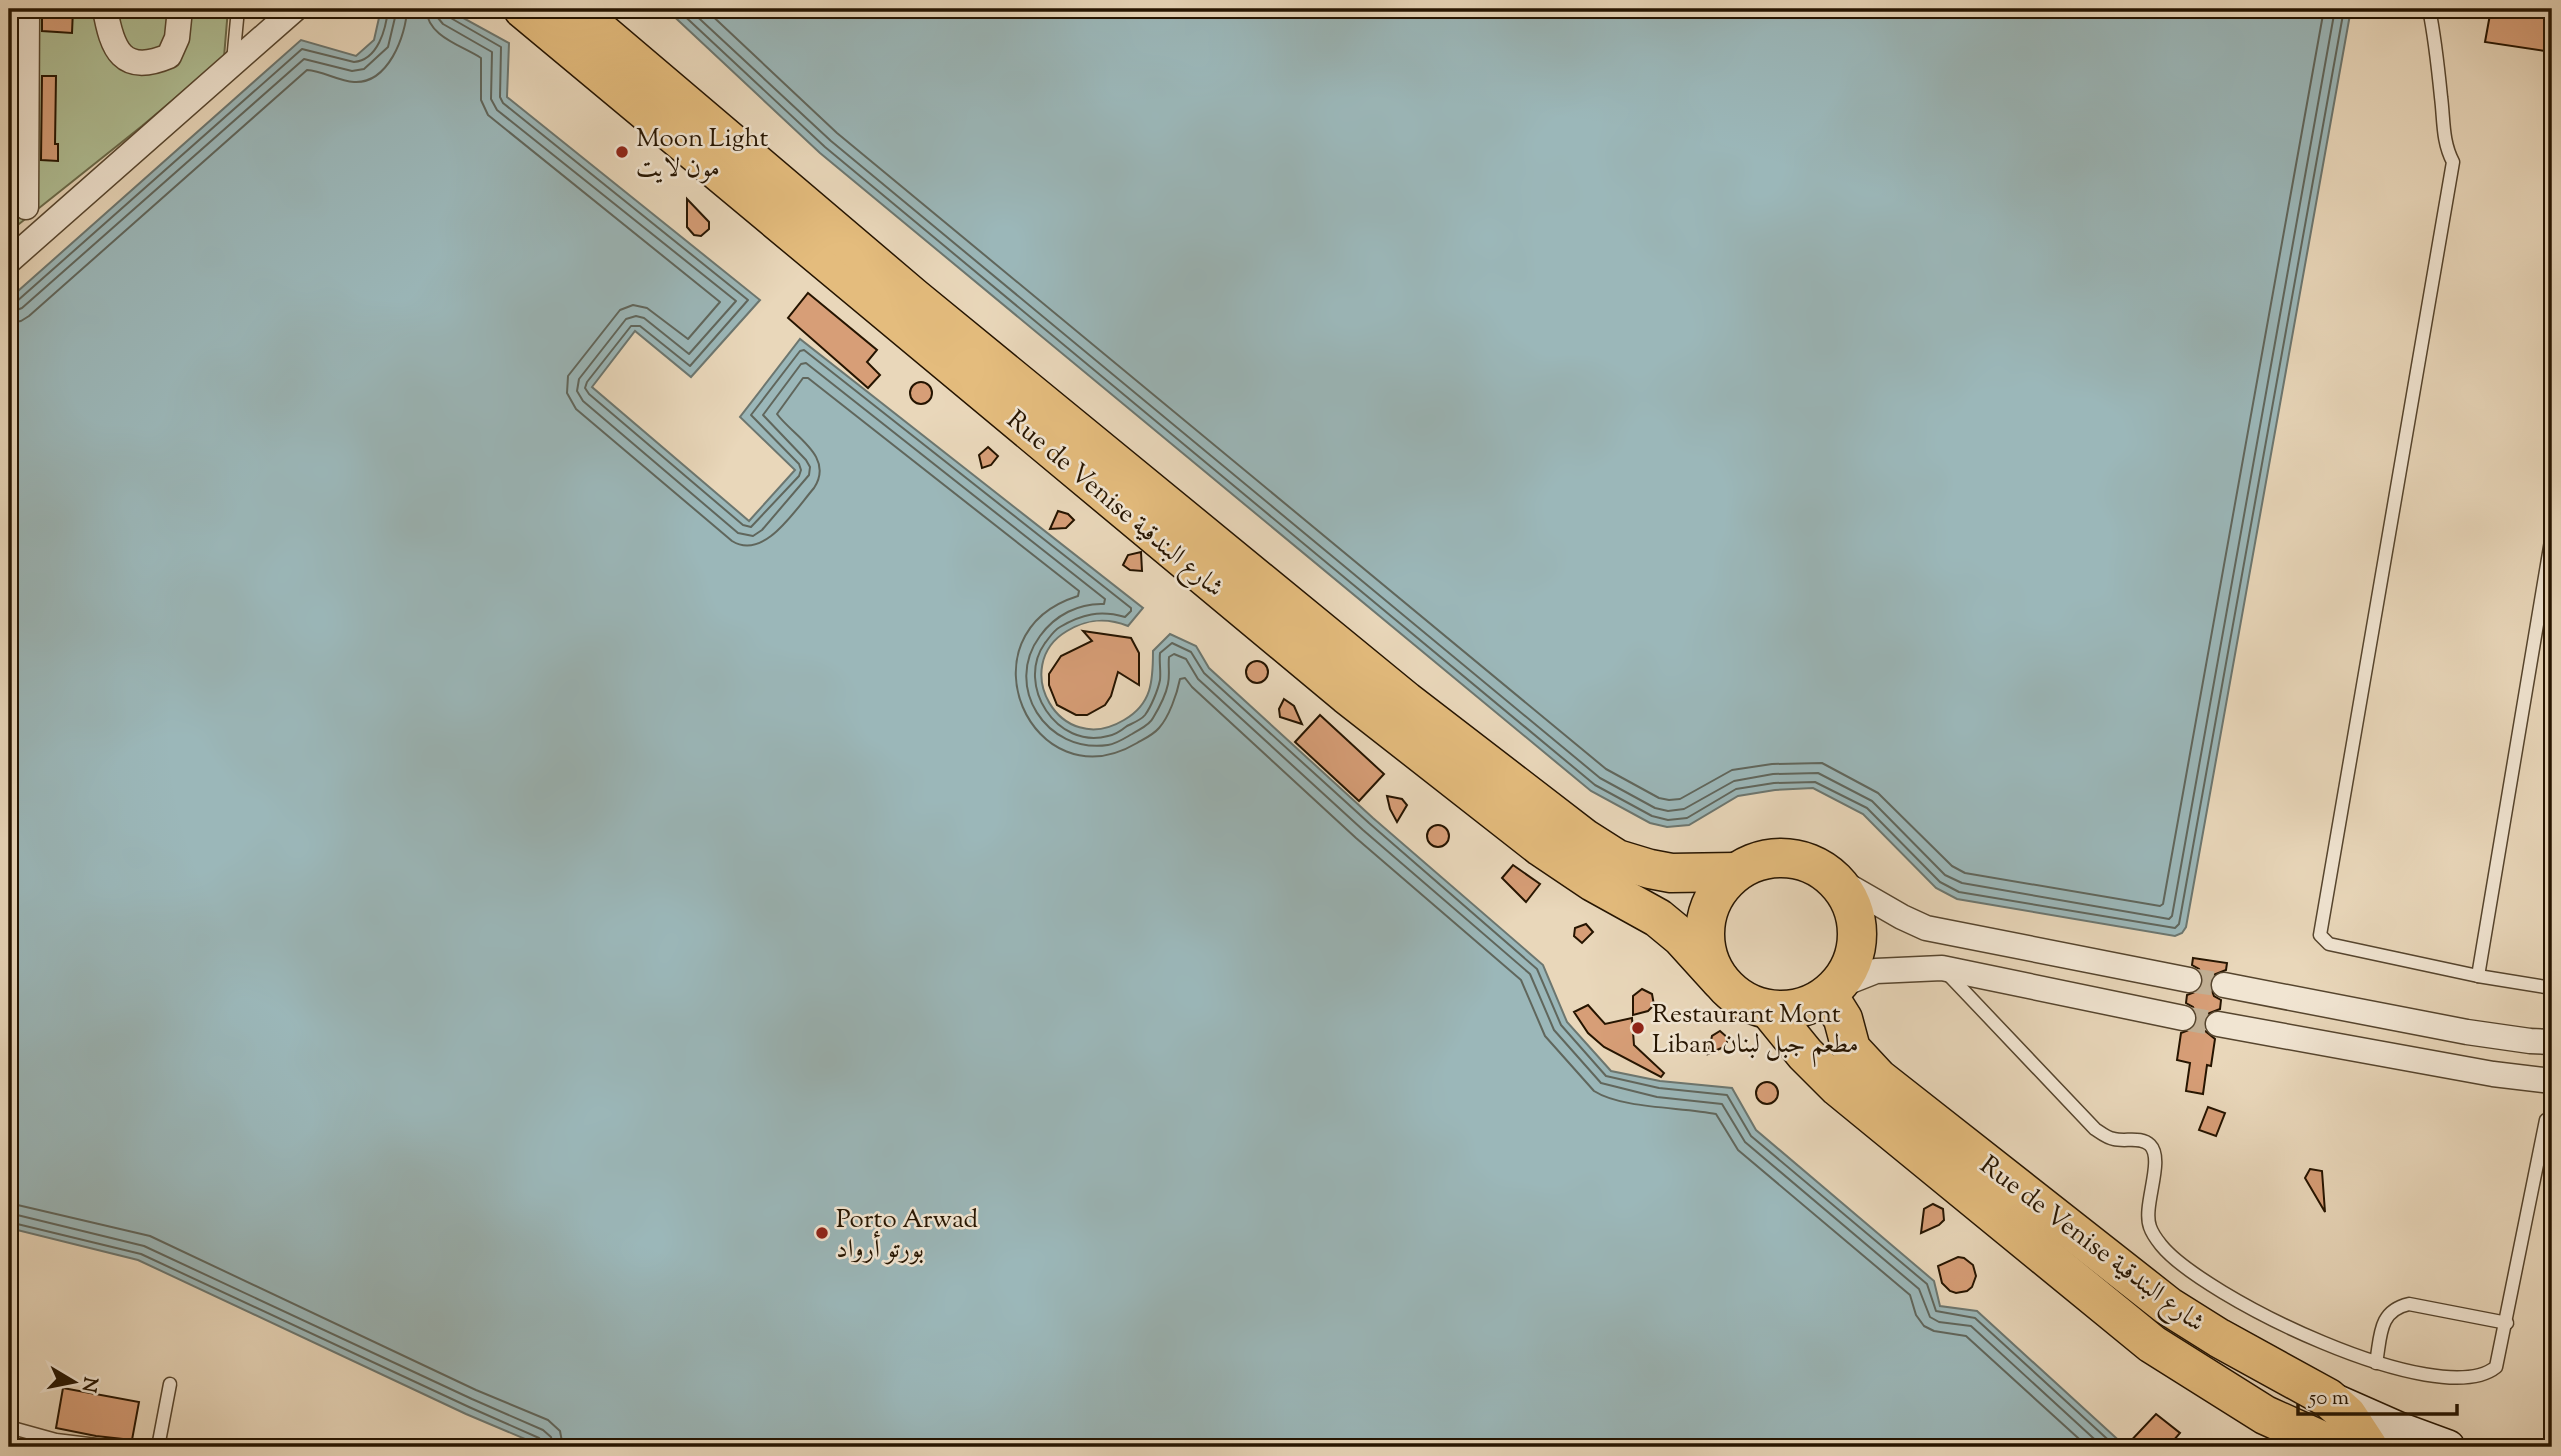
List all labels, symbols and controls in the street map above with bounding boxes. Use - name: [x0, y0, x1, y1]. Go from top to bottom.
- place label: Moon Light مون لايت: [636, 121, 768, 188]
- marker: Moon Light مون لايت: [614, 144, 630, 160]
- street label: Rue de Venise شارع البندقية: [997, 403, 1231, 608]
- place label: Restaurant Mont Liban مطعم جبل لبنان: [1652, 997, 1859, 1068]
- marker: Restaurant Mont Liban مطعم جبل لبنان: [1630, 1020, 1646, 1036]
- street label: Rue de Venise شارع البندقية: [1971, 1148, 2212, 1343]
- place label: Porto Arwad بورتو أرواد: [836, 1202, 979, 1269]
- marker: Porto Arwad بورتو أرواد: [814, 1225, 830, 1241]
- north arrow: [38, 1348, 108, 1418]
- scale bar: [2298, 1372, 2458, 1416]
- text: N: [74, 1375, 103, 1394]
- text: 50 m: [2308, 1384, 2349, 1414]

